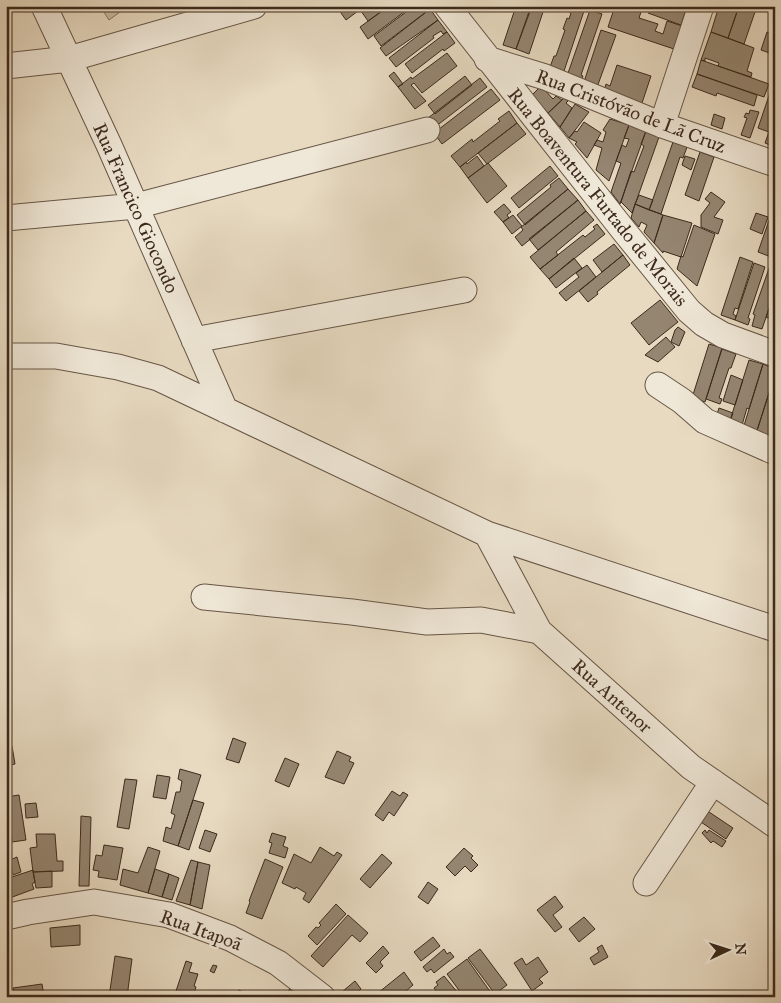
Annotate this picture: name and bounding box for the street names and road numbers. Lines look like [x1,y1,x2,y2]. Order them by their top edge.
street label: Rua Cristóvão de Lã Cruz [533,64,729,158]
street label: Rua Boaventura Furtado de Morais [503,83,693,311]
street label: Rua Francico Giocondo [88,119,184,297]
street label: Rua Antenor [567,654,658,739]
street label: Rua Itapoã [157,905,246,956]

